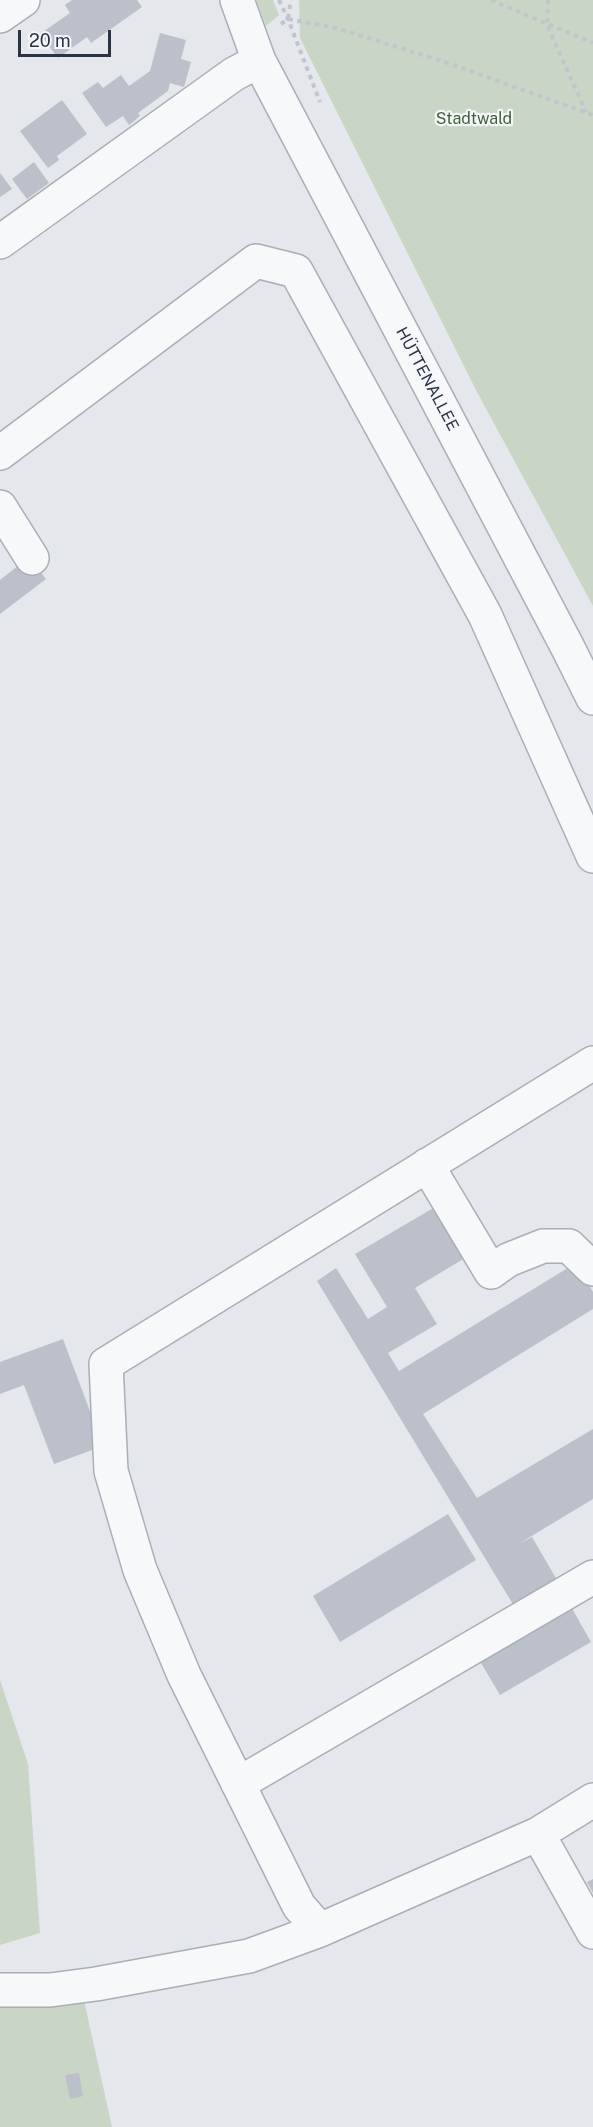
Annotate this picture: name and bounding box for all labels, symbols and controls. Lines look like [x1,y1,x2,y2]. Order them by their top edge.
scale bar [21,18,114,56]
text: 20 m [29,30,71,51]
park label: Stadtwald [436,109,512,129]
street label: HÜTTENALLEE [392,324,462,434]

